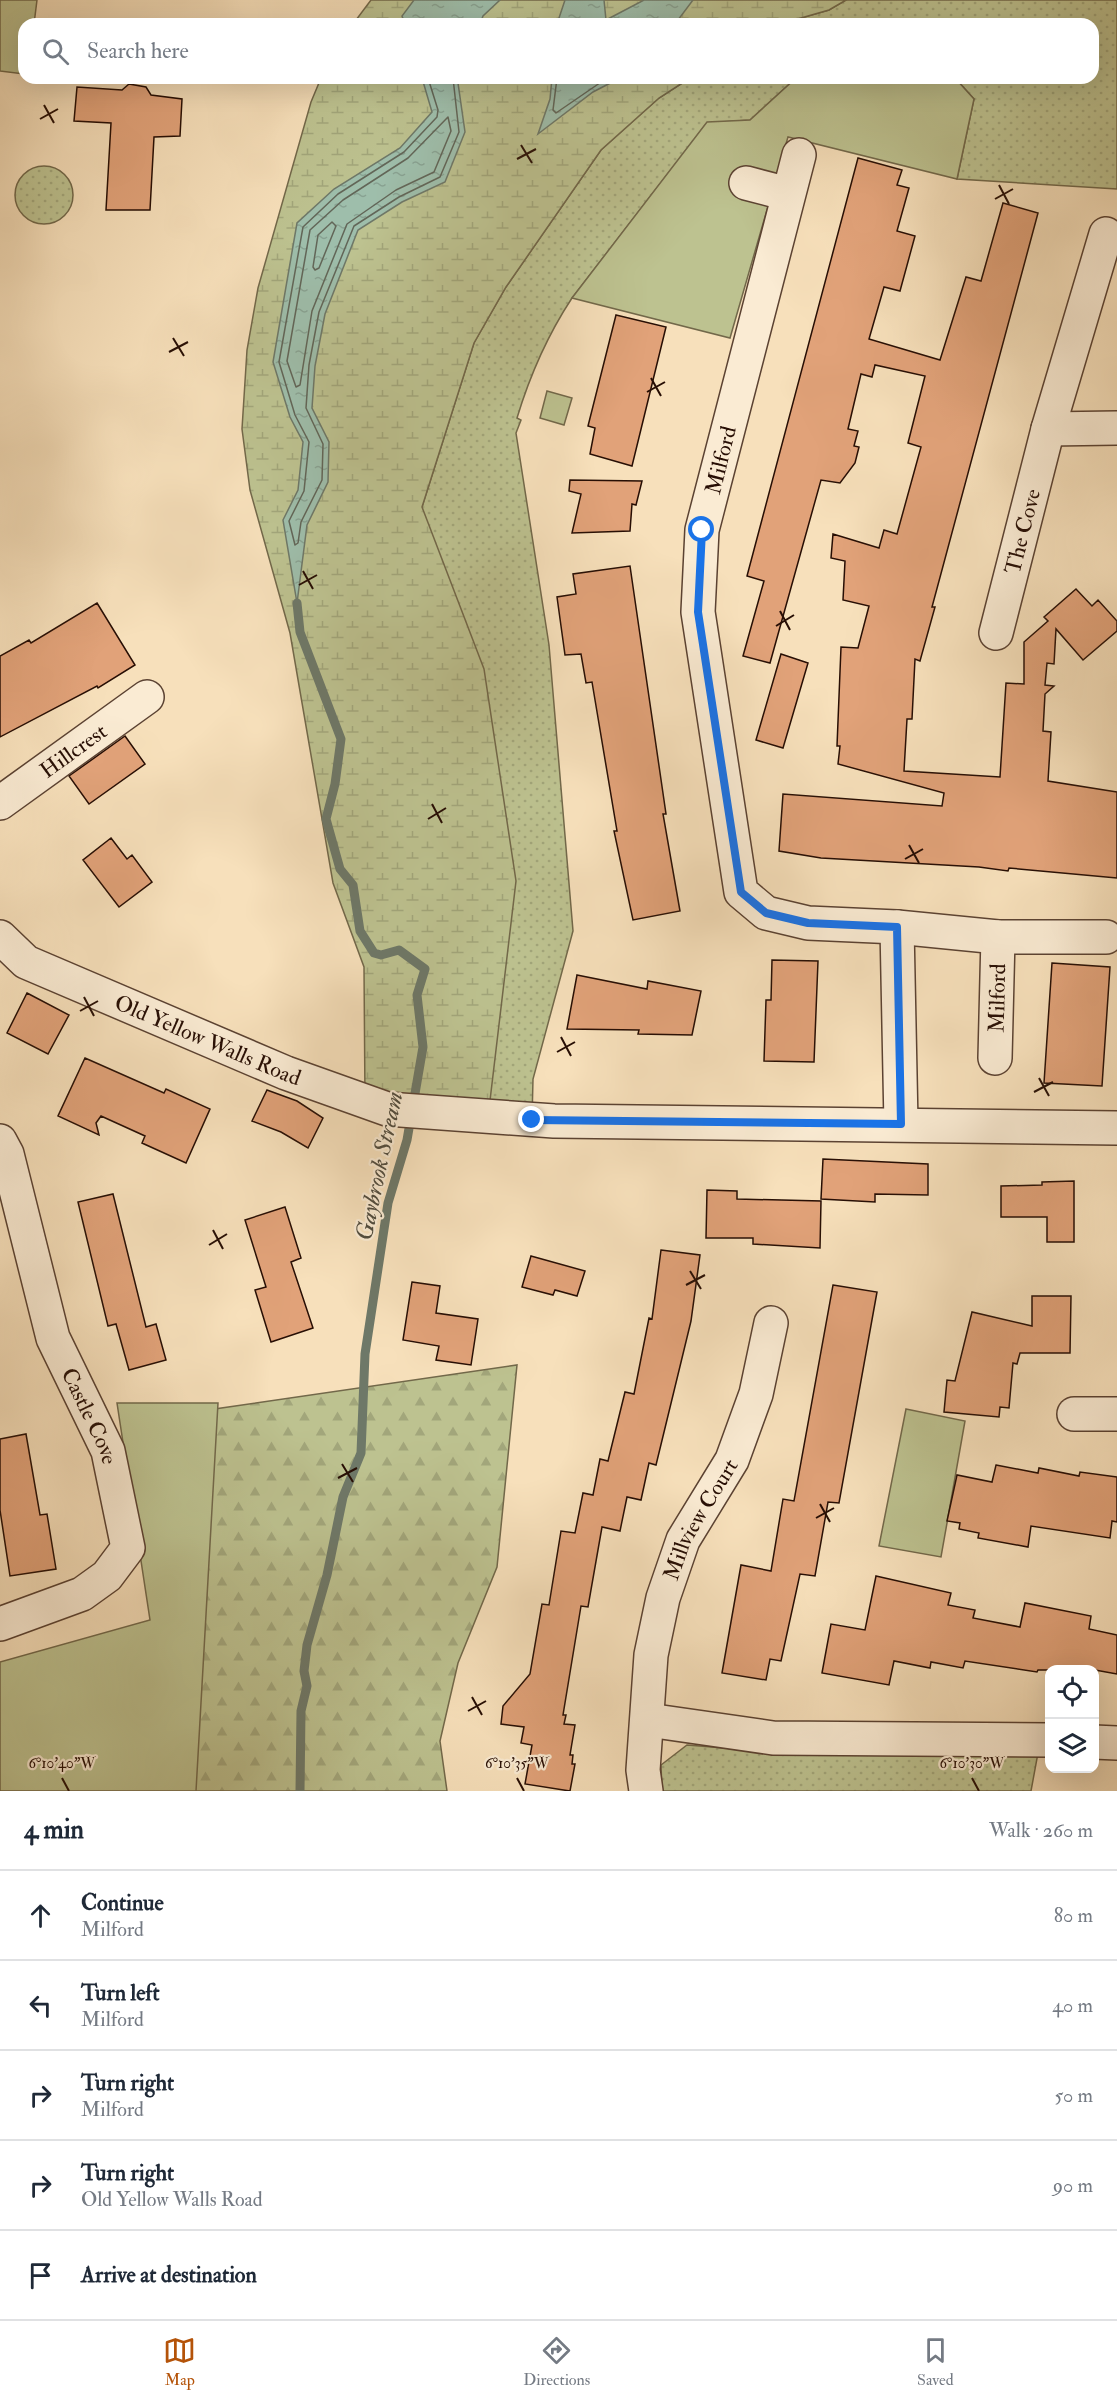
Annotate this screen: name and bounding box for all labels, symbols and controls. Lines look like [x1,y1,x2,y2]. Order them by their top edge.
search box [18,18,1099,84]
icon: search [39,35,72,68]
text: Search here [87,37,189,65]
street label: Milford [699,423,743,497]
street label: The Cove [999,486,1047,577]
route start [688,516,714,542]
street label: Hillcrest [35,718,113,785]
street label: Milford [983,963,1012,1033]
street label: Old Yellow Walls Road [110,989,305,1092]
water label: Gaybrook Stream [349,1089,410,1243]
route end [518,1106,544,1132]
street label: Castle Cove [55,1363,123,1467]
street label: Millview Court [657,1454,744,1584]
map controls [1045,1665,1099,1773]
button: locate [1045,1665,1099,1719]
button: layers [1045,1719,1099,1773]
text: 6°10'40"W [28,1754,96,1773]
text: 6°10'35"W [485,1754,550,1773]
text: 6°10'30"W [940,1754,1005,1773]
text: 4 min [24,1814,84,1846]
text: Walk · 260 m [989,1818,1093,1843]
text: Continue [81,1889,164,1917]
icon: ahead [24,1899,57,1932]
text: 80 m [1054,1903,1093,1928]
text: Milford [81,1917,144,1942]
text: Turn left [81,1979,160,2007]
icon: left [24,1989,57,2022]
text: 40 m [1052,1993,1093,2018]
text: Milford [81,2007,144,2032]
text: Turn right [81,2069,174,2097]
icon: right [24,2079,57,2112]
text: 50 m [1054,2083,1093,2108]
text: Milford [81,2097,144,2122]
text: Turn right [81,2159,174,2187]
icon: right [24,2169,57,2202]
text: 90 m [1053,2173,1093,2198]
text: Old Yellow Walls Road [81,2187,263,2212]
icon: arrive [24,2259,57,2292]
text: Arrive at destination [81,2261,257,2289]
tab: Map [163,2334,196,2390]
tab: Directions [523,2334,590,2390]
tab: Saved [917,2334,954,2390]

